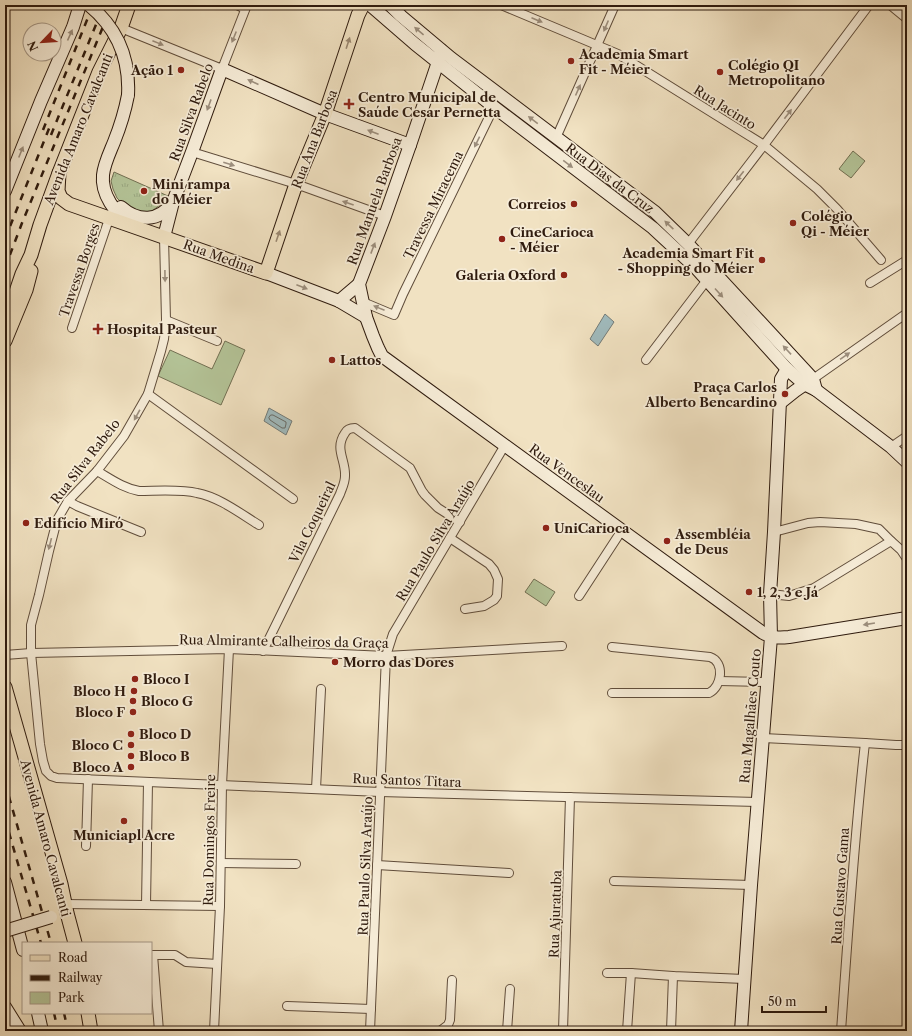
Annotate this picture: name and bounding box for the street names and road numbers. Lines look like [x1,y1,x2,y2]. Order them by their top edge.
street label: Avenida Amaro Cavalcanti [40,51,116,208]
street label: Rua Silva Rabelo [166,61,216,163]
street label: Rua Jacinto [691,82,759,132]
street label: Rua Ana Barbosa [288,87,340,191]
street label: Rua Manuela Barbosa [343,135,405,267]
street label: Rua Dias da Cruz [563,140,658,217]
street label: Travessa Miracema [400,148,466,262]
street label: Travessa Borges [55,221,103,319]
street label: Rua Medina [181,236,257,276]
street label: Rua Silva Rabelo [47,415,123,507]
street label: Rua Venceslau [526,440,608,506]
street label: Rua Paulo Silva Araújo [392,476,478,604]
street label: Vila Coqueiral [285,479,339,566]
street label: Rua Almirante Calheiros da Graça [179,631,389,651]
street label: Rua Magalhães Couto [736,648,764,784]
street label: Avenida Amaro Cavalcanti [17,757,75,918]
street label: Rua Santos Titara [352,770,462,790]
street label: Rua Domingos Freire [200,774,218,906]
street label: Rua Paulo Silva Araújo [355,796,375,936]
street label: Rua Gustavo Gama [828,827,852,945]
street label: Rua Ajuratuba [545,870,565,958]

